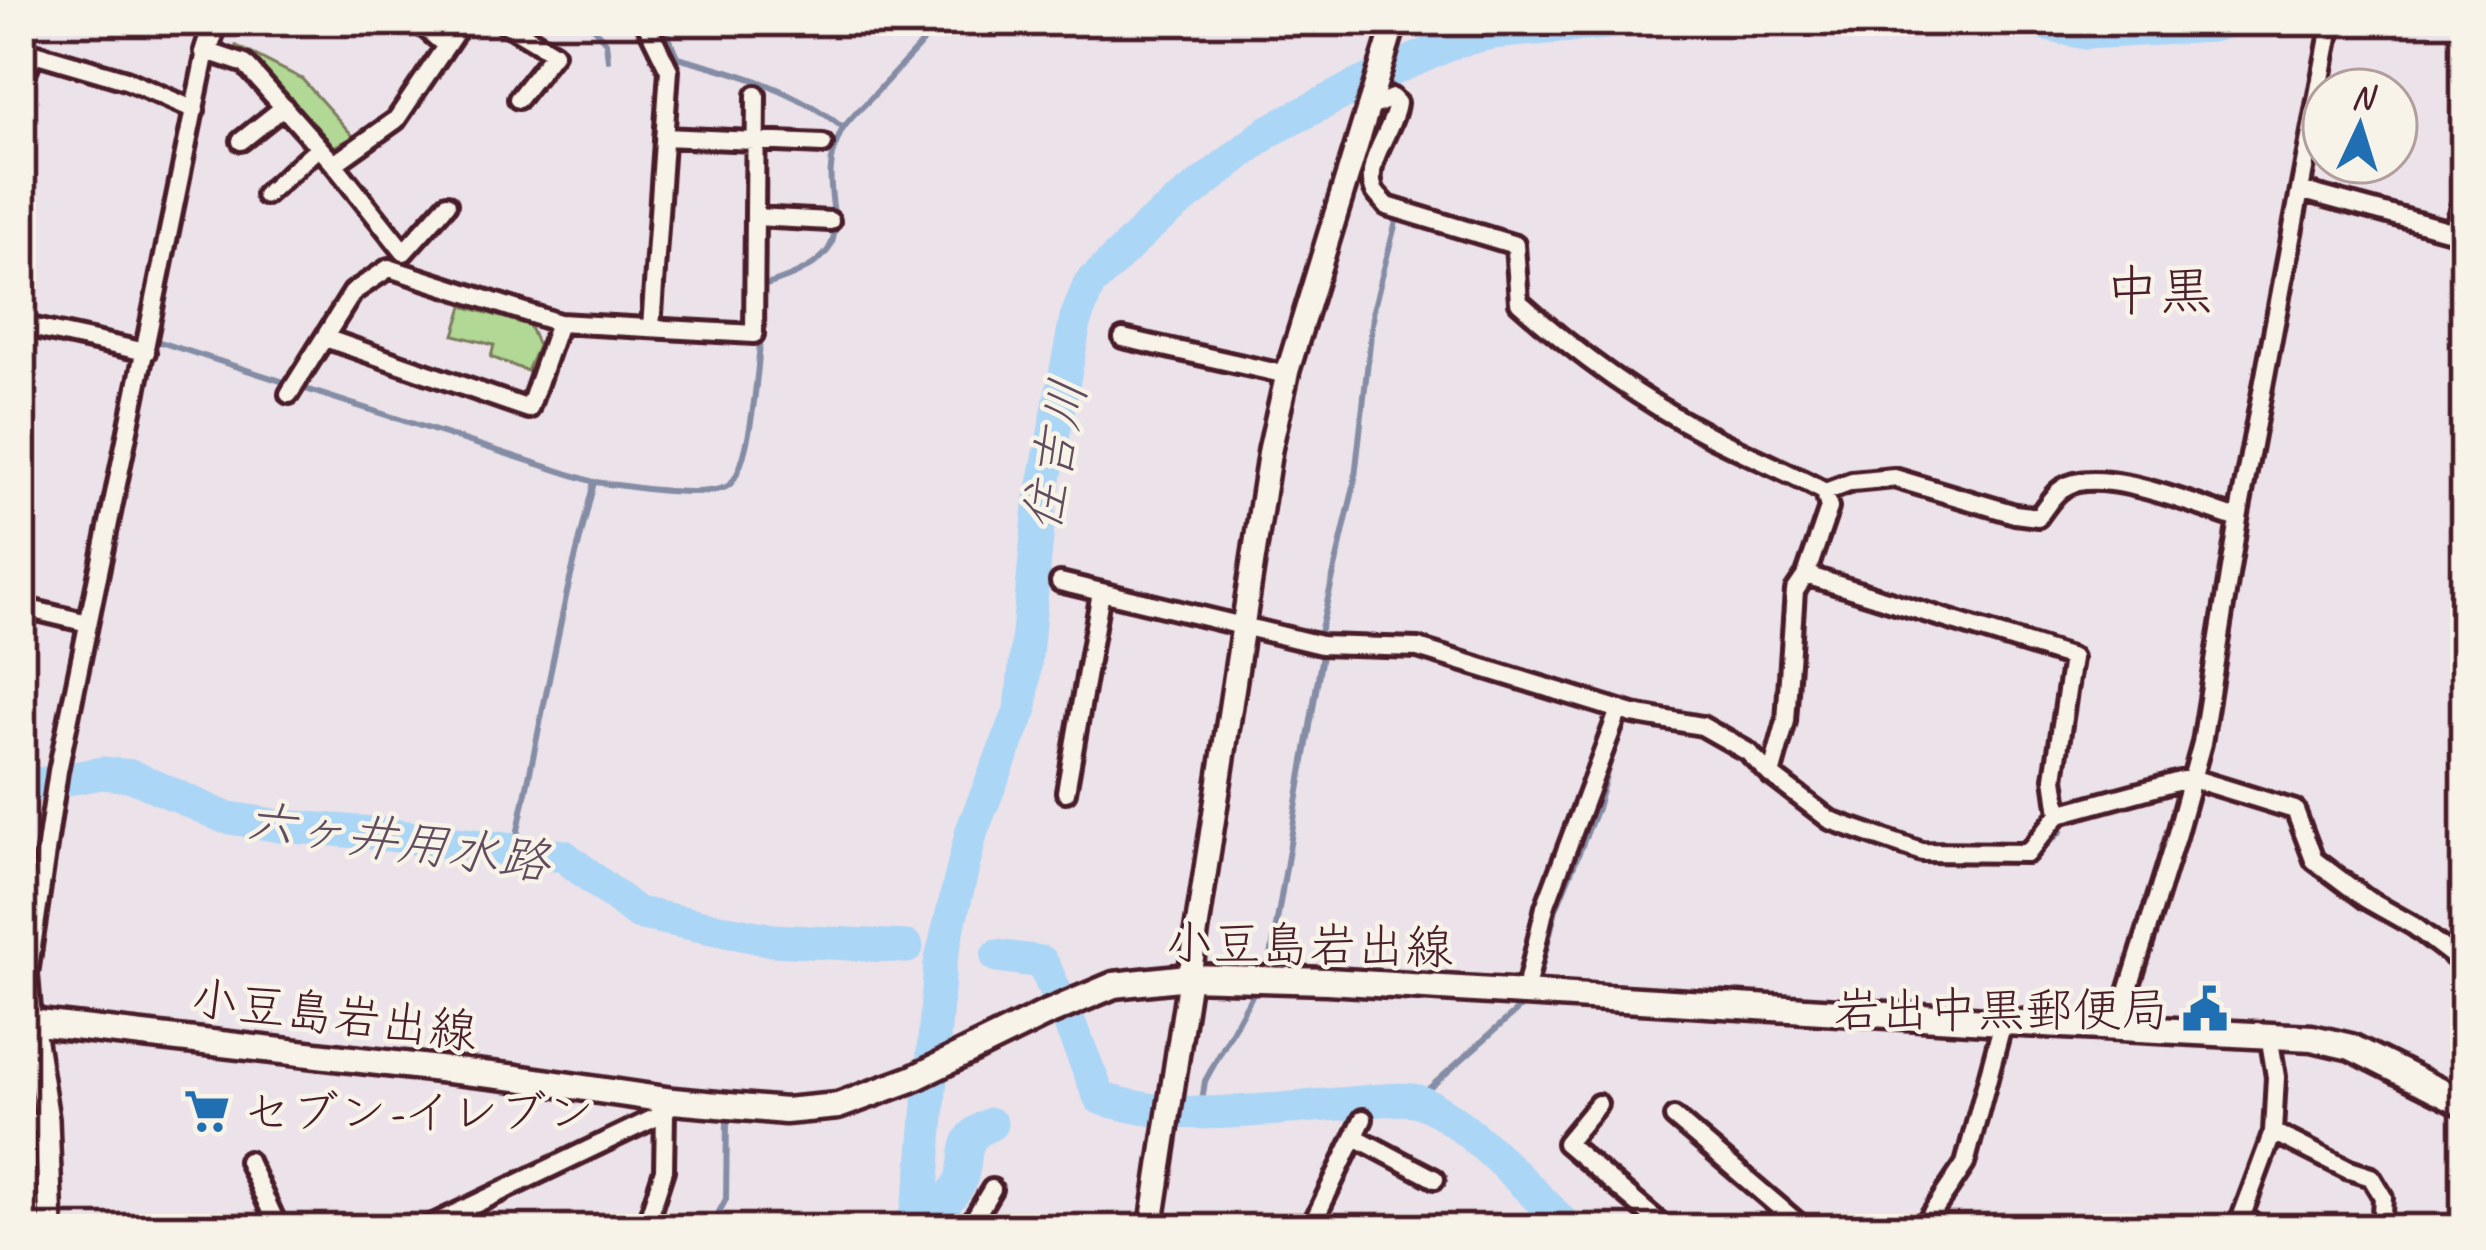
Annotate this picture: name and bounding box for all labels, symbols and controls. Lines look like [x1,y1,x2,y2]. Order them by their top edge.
north arrow [2300,66,2420,186]
text: N [2350,75,2379,119]
district label: 中黒 [2105,257,2213,325]
water label: 住吉川 [1009,374,1101,536]
water label: 六ヶ井用水路 [242,788,557,894]
street label: 小豆島岩出線 [1164,912,1453,978]
street label: 小豆島岩出線 [187,968,480,1062]
place label: 岩出中黒郵便局 [1833,980,2169,1040]
public building icon: 岩出中黒郵便局 [2180,984,2230,1034]
place label: セブン-イレブン [243,1082,595,1142]
supermarket icon: セブン-イレブン [182,1086,232,1136]

